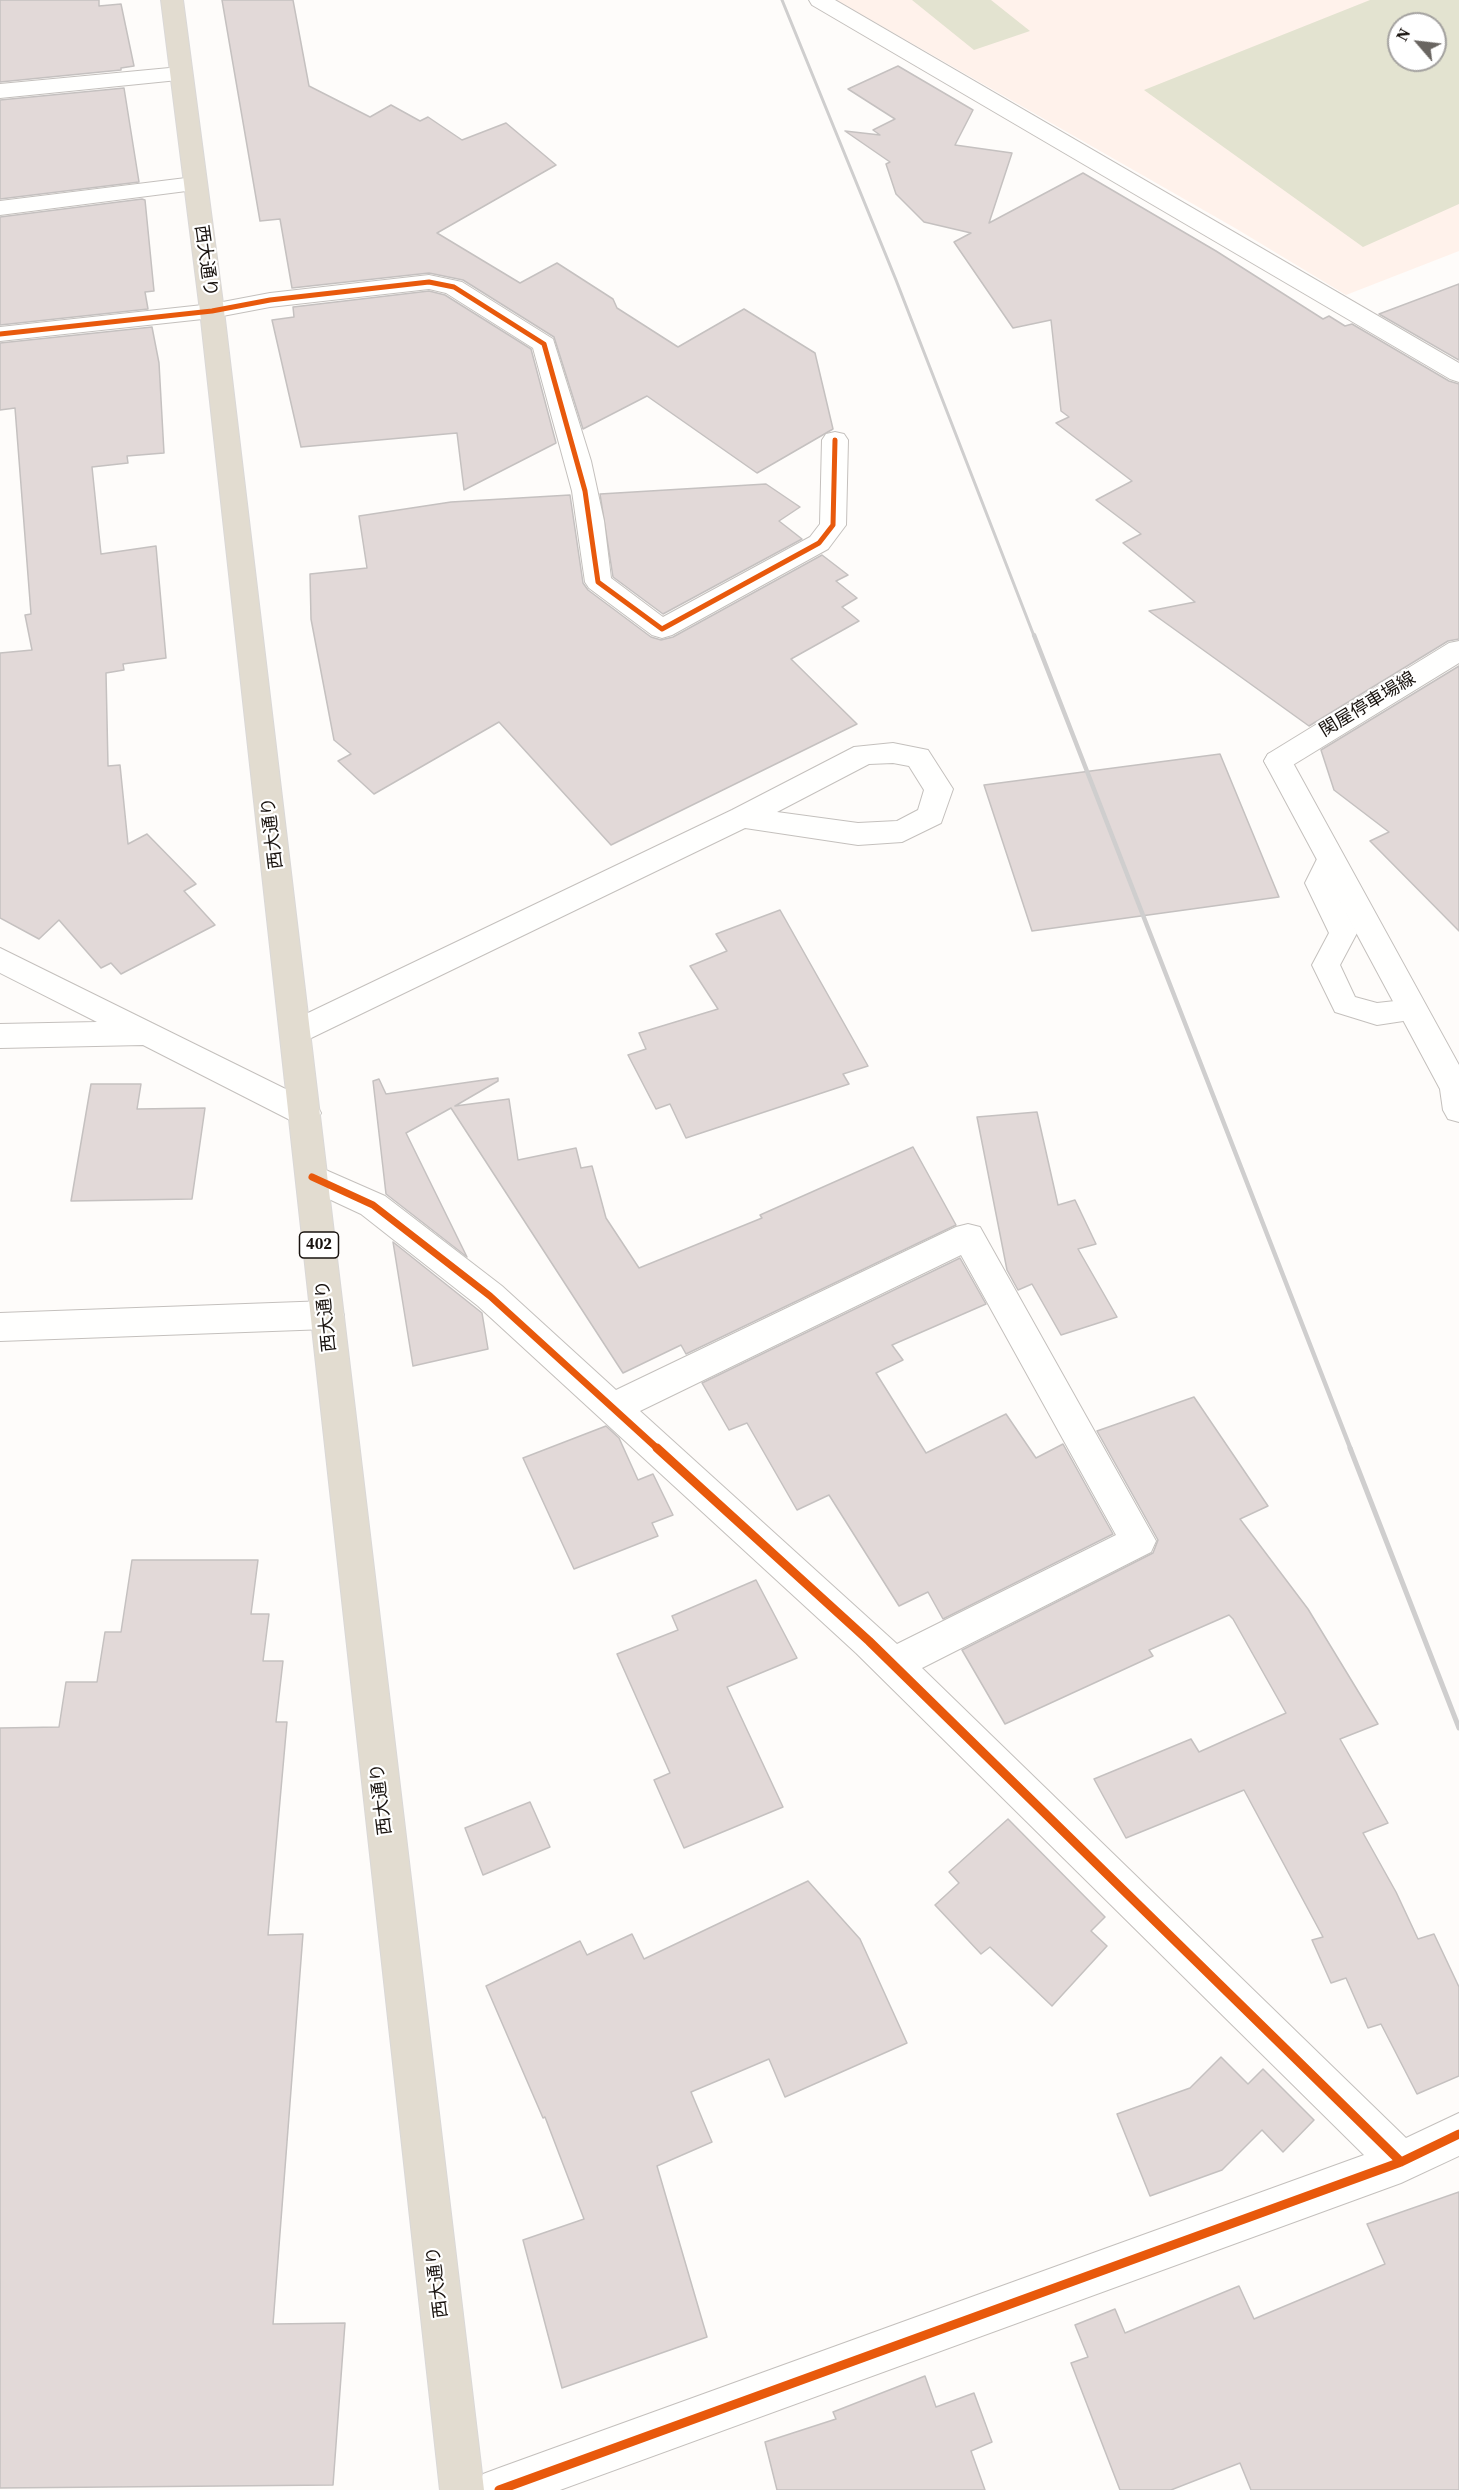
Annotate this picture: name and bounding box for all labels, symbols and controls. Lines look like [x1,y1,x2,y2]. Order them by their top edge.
north arrow [1387,12,1447,72]
text: N [1390,24,1415,45]
street label: 西大通り [189,224,221,298]
street label: 関屋停車場線 [1316,668,1420,742]
street label: 西大通り [258,796,288,870]
road number: 402 [300,1232,338,1258]
street label: 西大通り [312,1279,342,1353]
street label: 西大通り [367,1762,397,1836]
street label: 西大通り [423,2245,453,2319]

